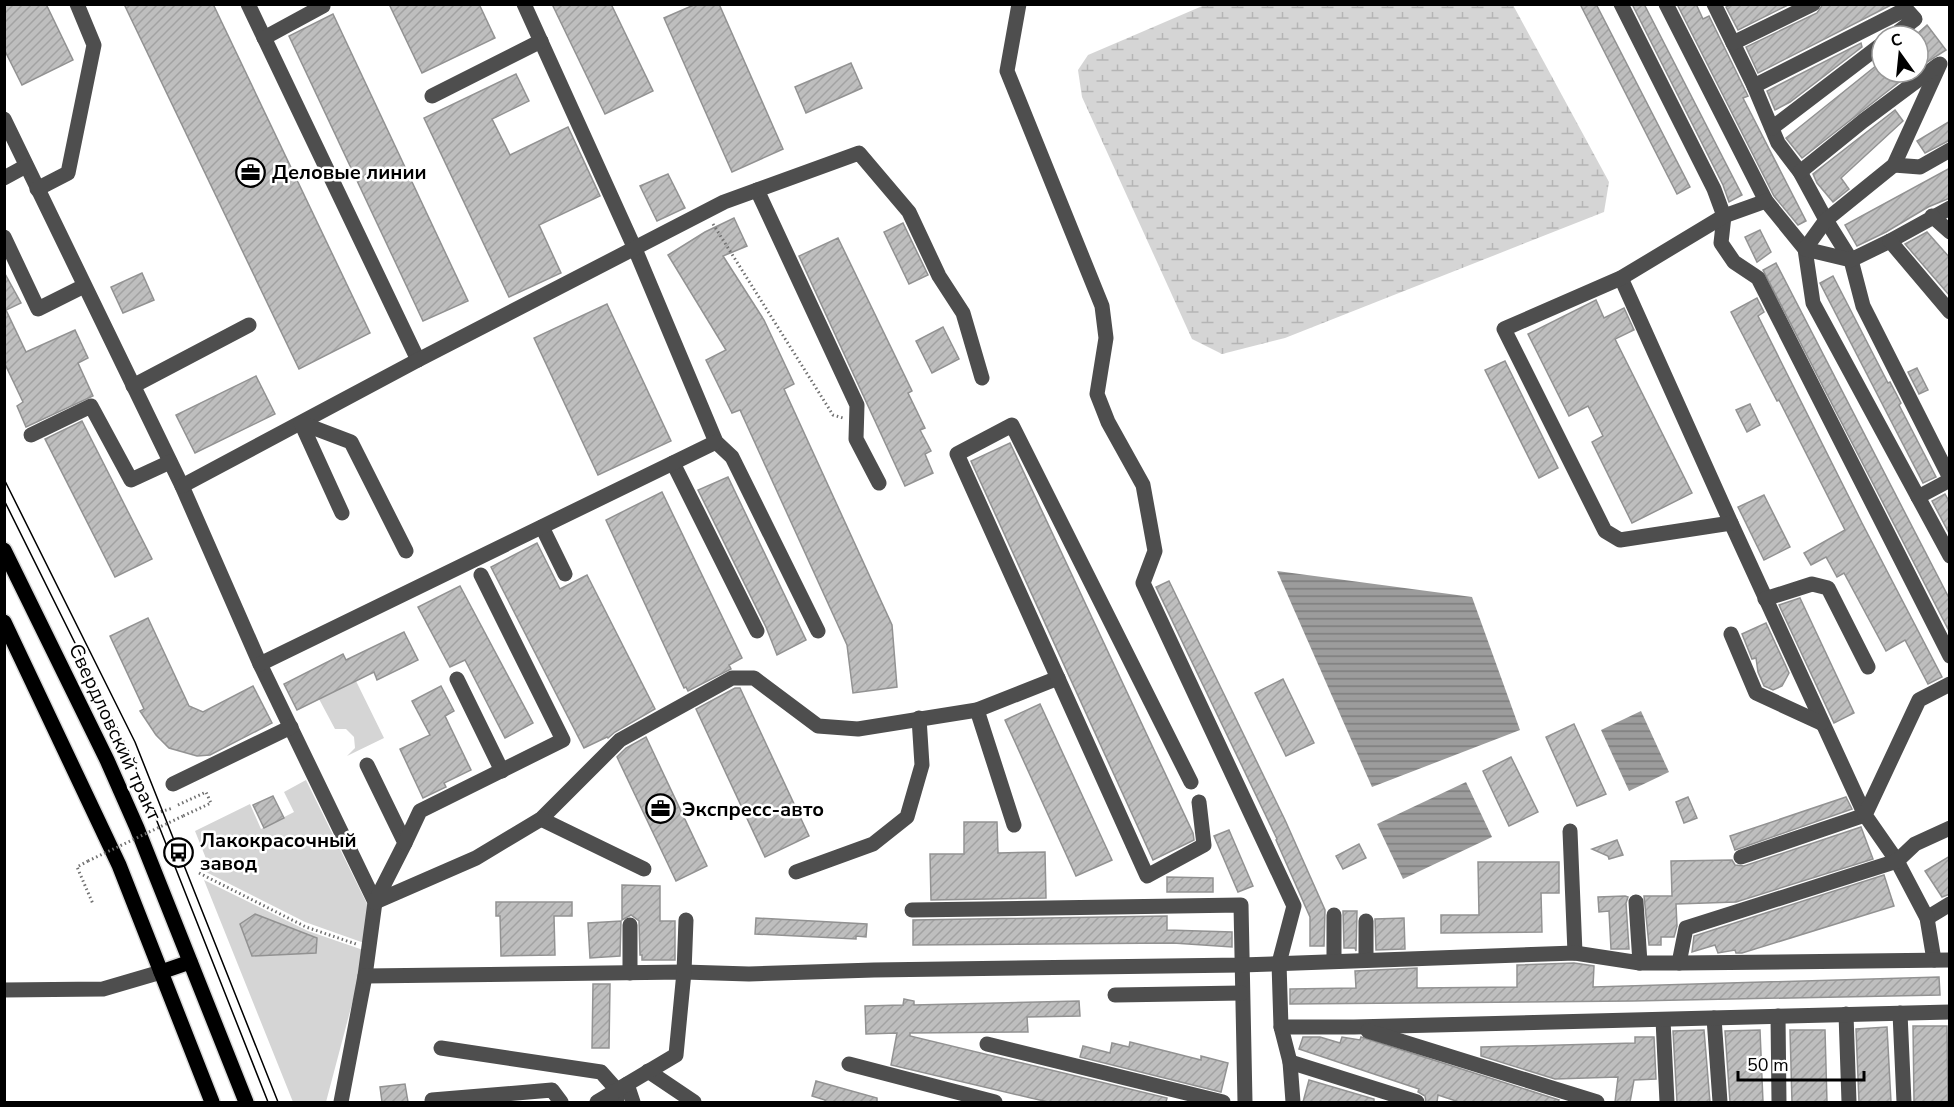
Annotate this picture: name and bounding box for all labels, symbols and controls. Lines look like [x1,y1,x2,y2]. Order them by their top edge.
north arrow [1870,24,1930,84]
text: С [1888,28,1905,53]
office icon: Деловые линии [235,156,267,188]
place label: Деловые линии [272,159,427,186]
street label: Свердловский тракт [62,639,168,825]
office icon: Экспресс-авто [645,793,677,825]
place label: Экспресс-авто [682,796,824,823]
place label: Лакокрасочный завод [200,827,357,877]
bus stop icon: Лакокрасочный завод [163,836,195,868]
scale bar [1738,1044,1864,1082]
text: 50 m [1747,1053,1789,1077]

